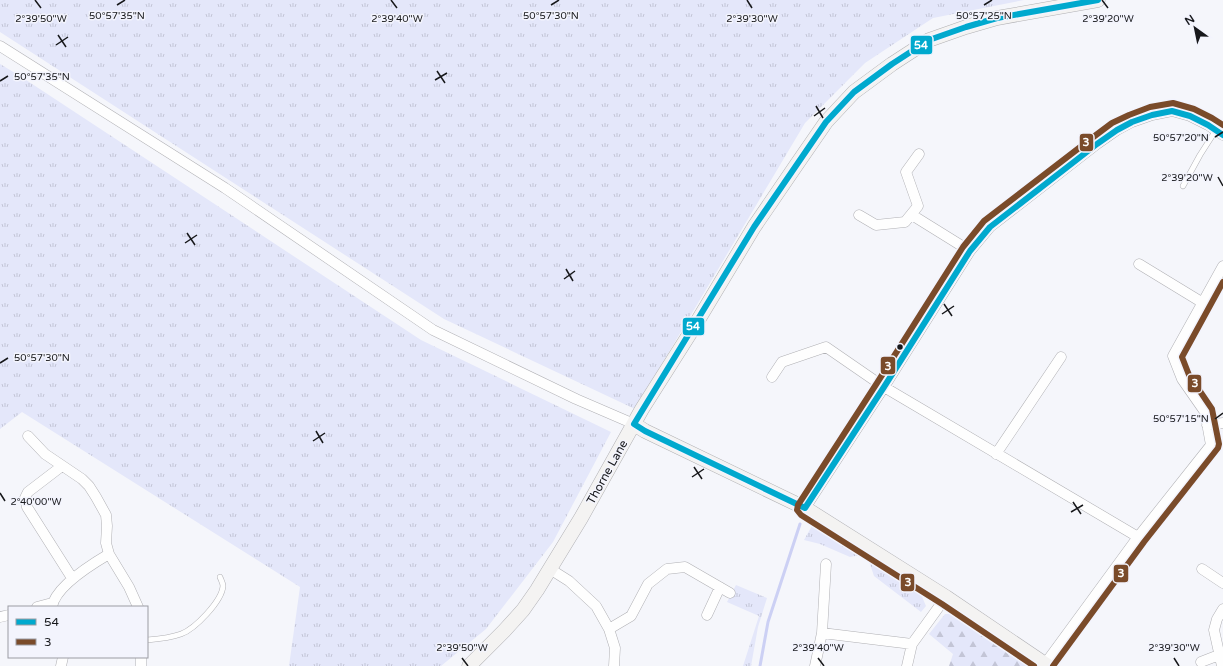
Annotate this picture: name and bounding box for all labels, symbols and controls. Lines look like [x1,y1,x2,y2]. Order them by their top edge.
north arrow [1175,8,1215,48]
text: 50°57'35"N [89,10,145,22]
text: 50°57'30"N [523,10,579,22]
text: 50°57'25"N [956,10,1012,22]
text: N [1183,12,1197,28]
text: 2°39'50"W [15,13,67,25]
text: 2°39'40"W [371,13,423,25]
text: 2°39'30"W [726,13,778,25]
text: 2°39'20"W [1082,13,1134,25]
line badge: 54 [910,35,933,55]
text: 54 [914,39,928,52]
text: 50°57'35"N [14,71,70,83]
text: 50°57'20"N [1153,132,1209,144]
line badge: 3 [1079,133,1094,152]
text: 3 [1083,136,1090,149]
text: 2°39'20"W [1161,172,1213,184]
line badge: 54 [682,317,705,336]
text: 54 [686,320,700,333]
unlabelled marker [895,342,905,352]
text: 50°57'30"N [14,352,70,364]
line badge: 3 [880,356,896,375]
text: 3 [885,360,892,373]
line badge: 3 [1187,374,1202,393]
text: 3 [1192,377,1199,390]
text: 50°57'15"N [1153,413,1209,425]
street label: Thorne Lane [584,437,631,507]
text: 2°40'00"W [10,496,62,508]
line badge: 3 [1113,564,1129,583]
text: 3 [1118,567,1125,580]
line badge: 3 [900,573,915,592]
text: 3 [905,576,912,589]
legend [8,606,148,658]
text: 54 [44,615,60,629]
text: 3 [44,635,52,649]
text: 2°39'50"W [436,642,488,654]
text: 2°39'40"W [792,642,844,654]
text: 2°39'30"W [1148,642,1200,654]

